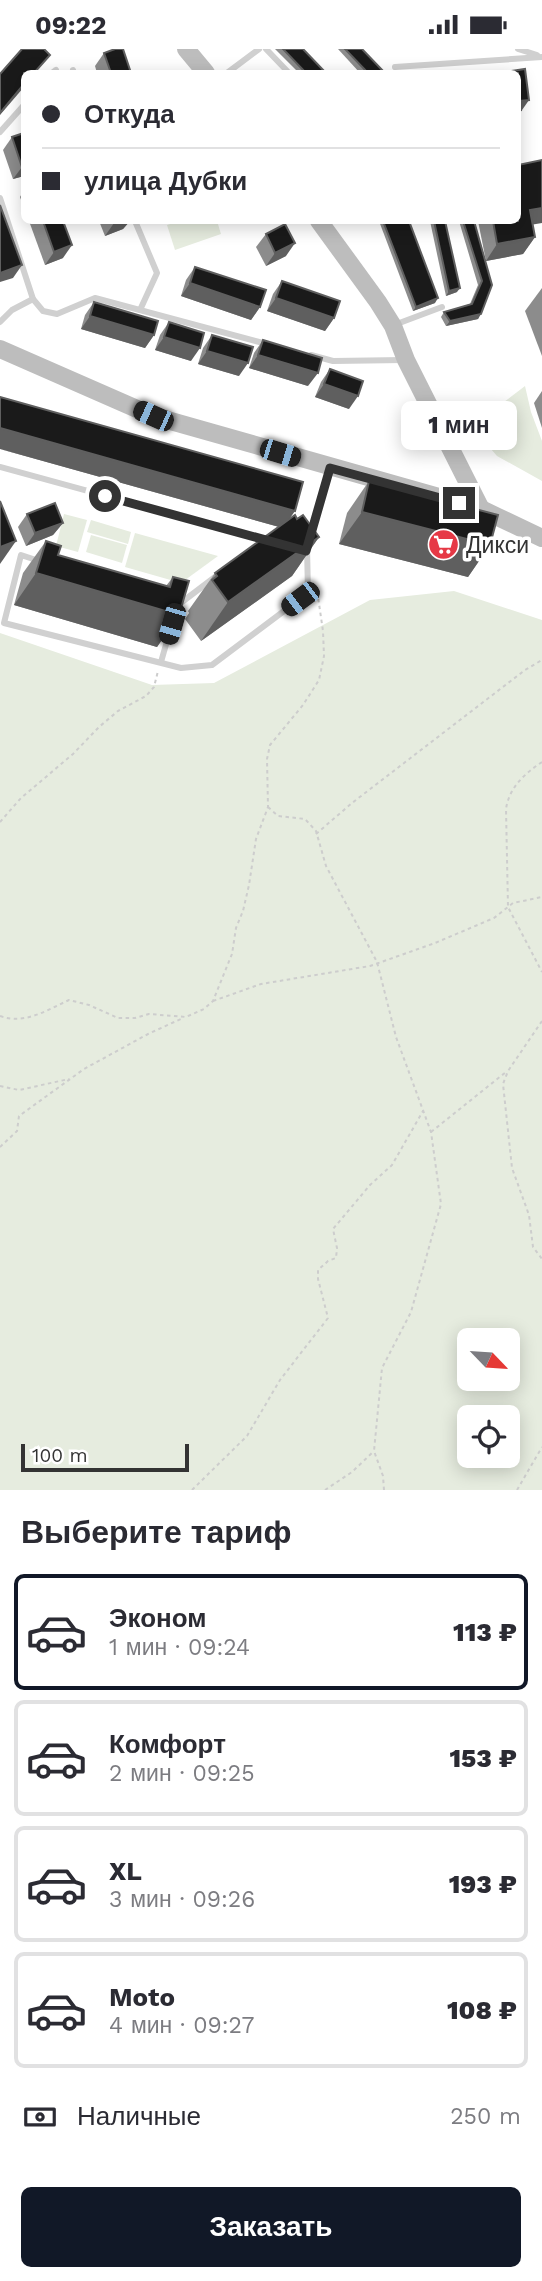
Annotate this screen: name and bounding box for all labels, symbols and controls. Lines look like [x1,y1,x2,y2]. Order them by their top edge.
text: 09:22 [35,10,107,40]
text: Откуда [84,99,175,129]
text: улица Дубки [84,166,247,196]
car [130,398,177,434]
callout: 1 мин [401,401,517,451]
text: 1 мин [428,412,490,439]
car [257,437,304,469]
route start [89,480,121,512]
route end [443,487,475,519]
supermarket icon: Дикси [426,528,460,562]
place label: Дикси [466,532,529,559]
car [277,578,324,620]
car [157,601,188,647]
north arrow [457,1328,520,1391]
map controls [457,1328,520,1468]
button: locate [457,1405,520,1468]
scale bar [21,1441,189,1473]
text: 100 m [32,1444,88,1467]
text: Выберите тариф [21,1513,292,1551]
icon: car [25,1601,88,1664]
text: Эконом [109,1603,207,1633]
text: 113 ₽ [453,1617,517,1647]
text: 1 мин · 09:24 [109,1634,250,1661]
icon: car [25,1727,88,1790]
text: Комфорт [109,1729,226,1759]
text: 153 ₽ [450,1743,517,1773]
text: 2 мин · 09:25 [109,1760,255,1787]
icon: car [25,1853,88,1916]
text: XL [109,1856,142,1886]
text: 193 ₽ [449,1869,517,1899]
text: 3 мин · 09:26 [109,1886,255,1913]
icon: car [25,1979,88,2042]
text: Moto [109,1982,175,2012]
text: 108 ₽ [447,1995,517,2025]
text: 4 мин · 09:27 [109,2012,254,2039]
icon: cash [21,2098,59,2136]
text: Наличные [77,2101,201,2131]
text: 250 m [450,2103,521,2130]
button: Заказать [21,2187,521,2267]

